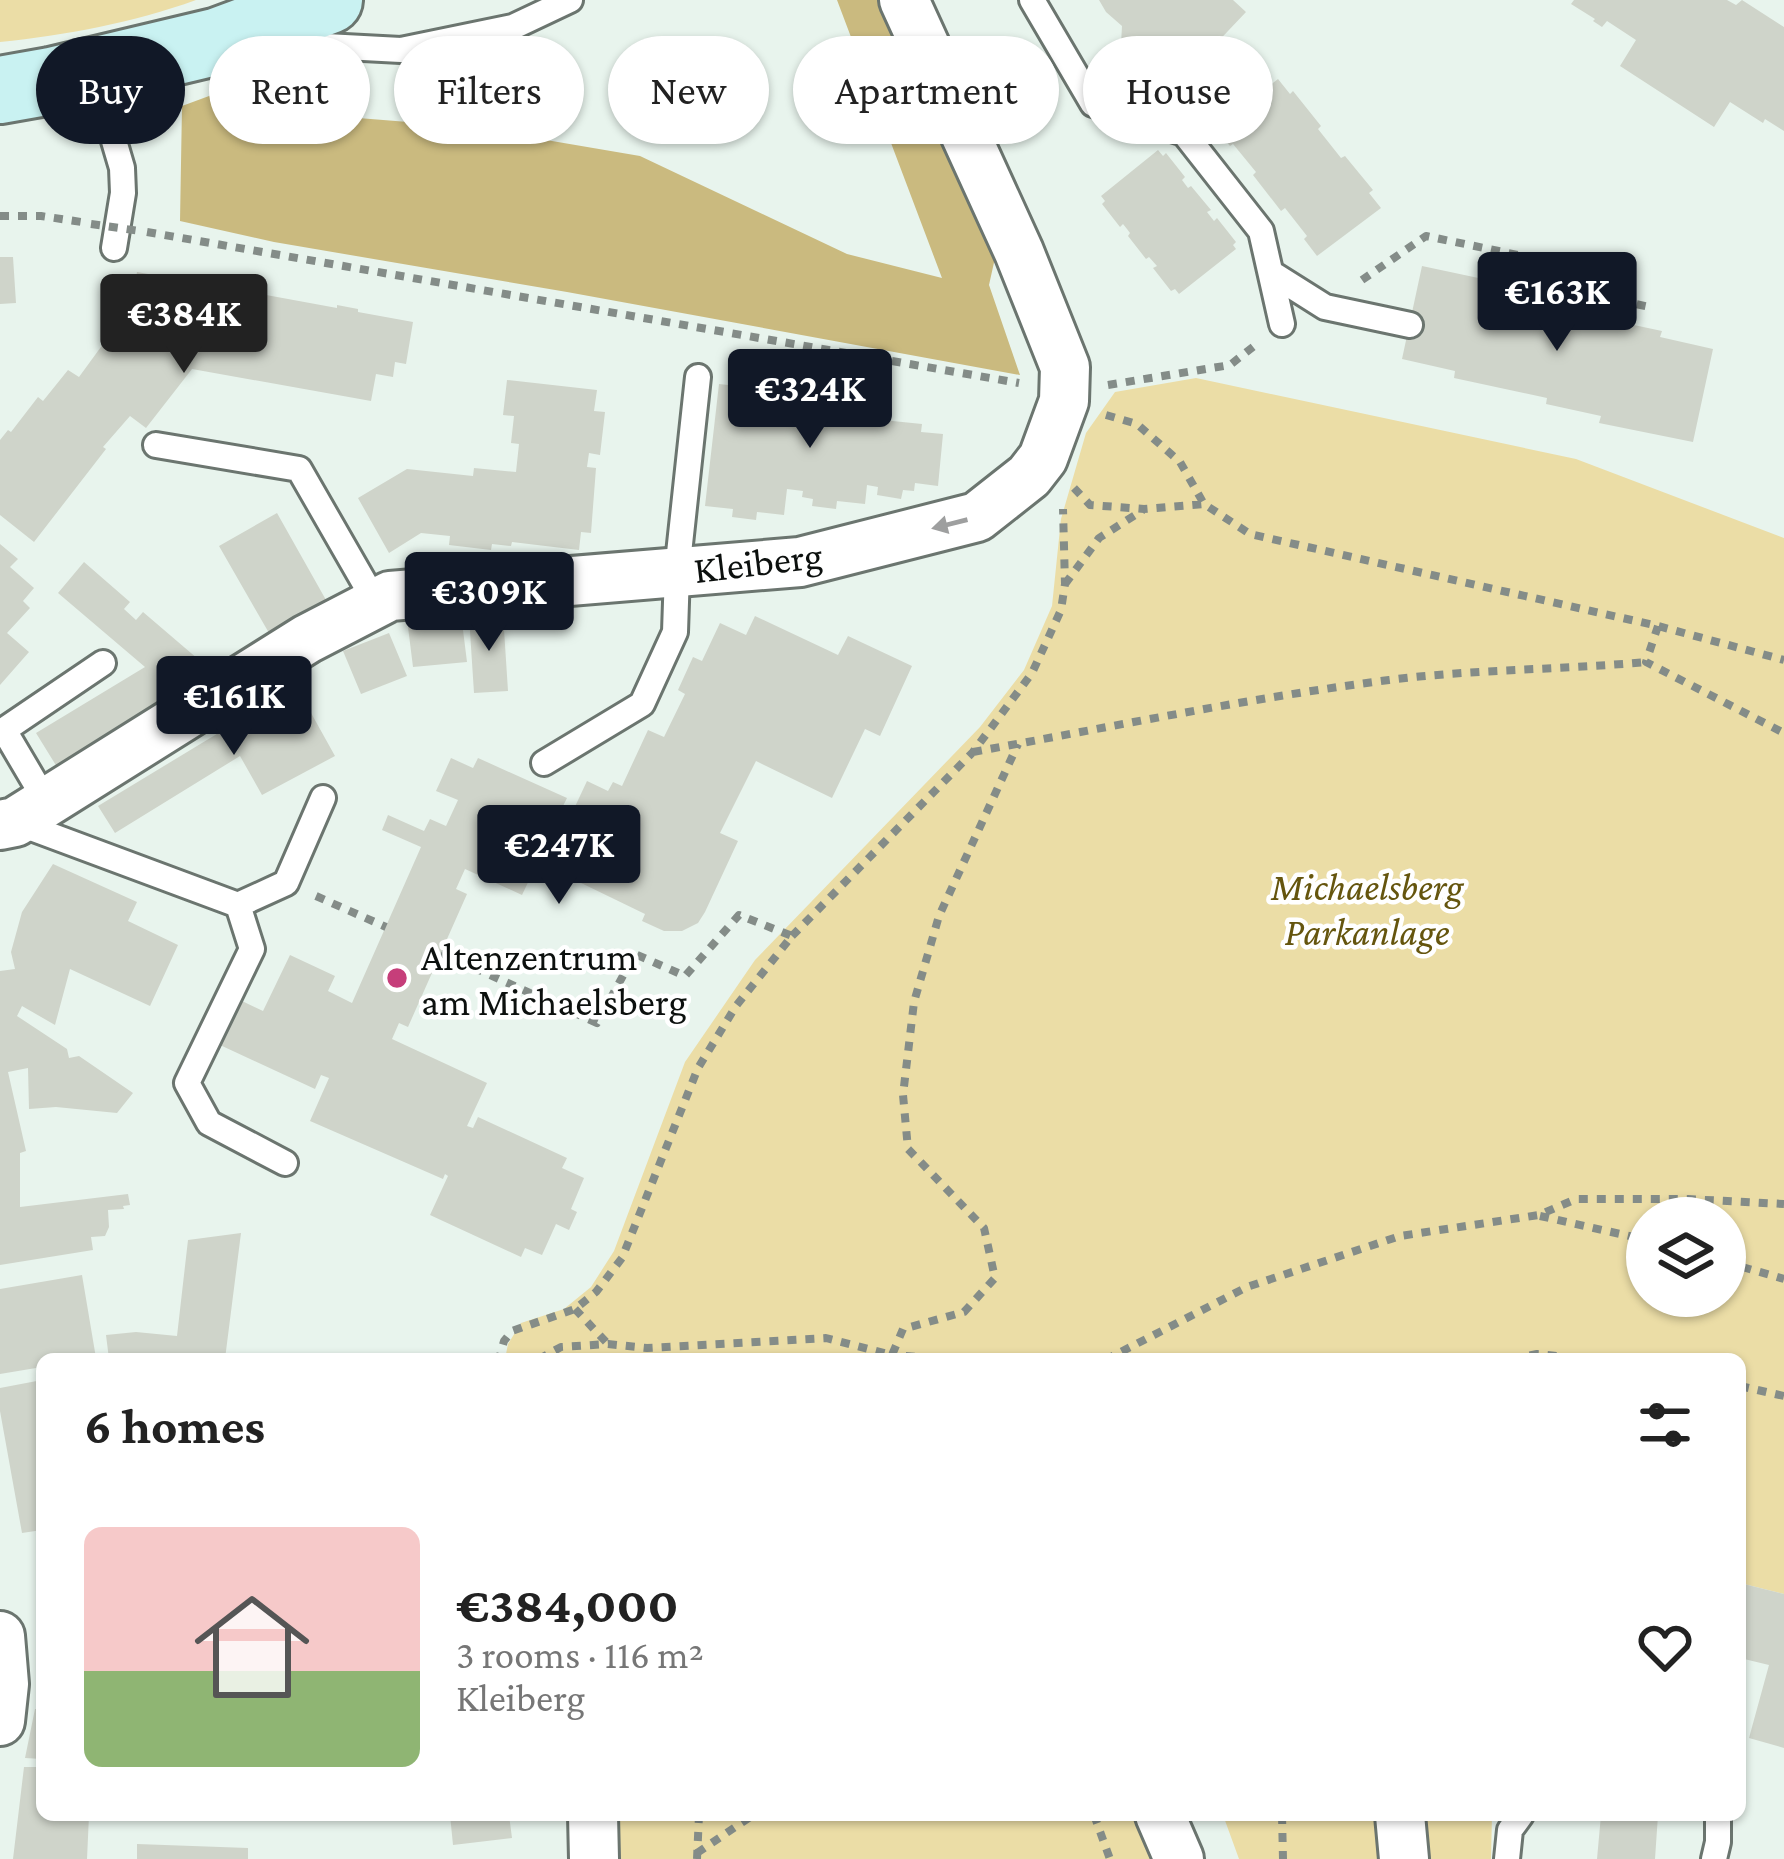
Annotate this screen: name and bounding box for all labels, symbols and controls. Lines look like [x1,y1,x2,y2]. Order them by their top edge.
chip: Buy [36,36,185,144]
chip: Rent [209,36,370,144]
chip: Filters [394,36,584,144]
chip: New [608,36,769,144]
chip: Apartment [793,36,1059,144]
chip: House [1083,36,1273,144]
pin: €163K [1473,252,1641,354]
text: €163K [1505,269,1609,312]
pin: €384K [100,274,268,376]
text: €384K [127,291,241,334]
pin: €324K [726,349,894,451]
text: €324K [755,366,865,409]
one-way arrow [931,515,968,534]
street label: Kleiberg [691,533,825,592]
pin: €309K [405,552,573,654]
text: €309K [432,569,546,612]
pin: €161K [150,656,318,758]
text: €161K [184,673,284,716]
pin: €247K [475,805,643,907]
text: €247K [504,822,614,865]
park label: Michaelsberg Parkanlage [1270,865,1465,954]
place label: Altenzentrum am Michaelsberg [421,935,687,1024]
marker: Altenzentrum am Michaelsberg [384,965,410,991]
map controls [1626,1197,1746,1317]
button: layers [1626,1197,1746,1317]
icon: filters [1632,1392,1698,1458]
text: 6 homes [84,1397,265,1454]
icon: home [180,1575,324,1719]
text: €384,000 [456,1576,678,1633]
icon: heart [1632,1614,1698,1680]
text: 3 rooms · 116 m² [456,1633,704,1676]
text: Kleiberg [456,1676,585,1719]

